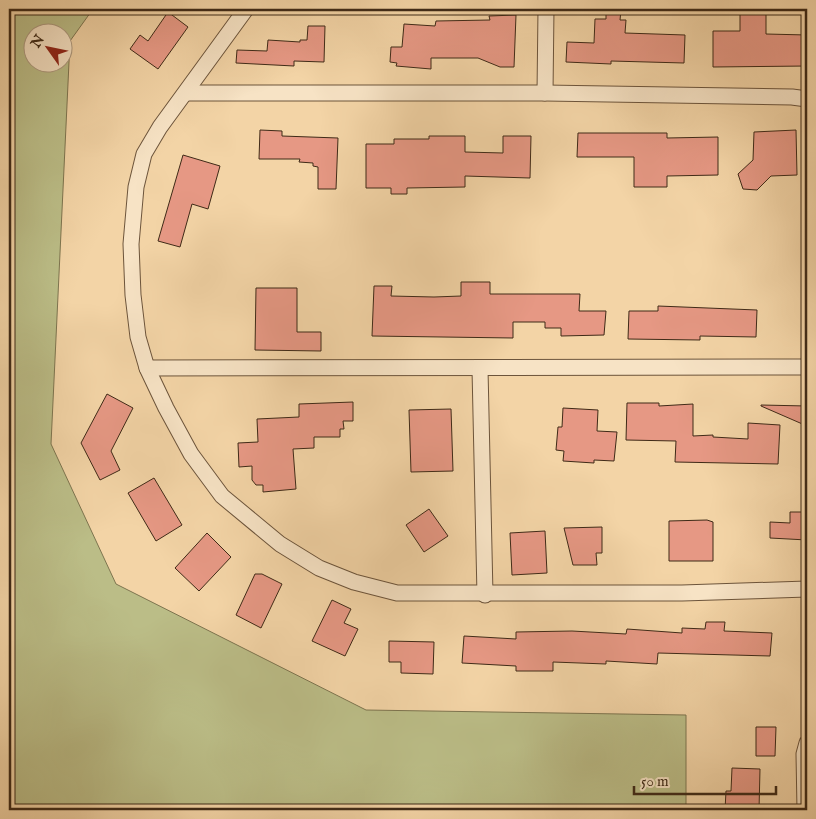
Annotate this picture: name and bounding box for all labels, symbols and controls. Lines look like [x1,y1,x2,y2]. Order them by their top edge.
north arrow [22,22,72,72]
text: N [27,31,49,52]
scale bar [634,764,776,796]
text: 50 m [641,772,669,791]

